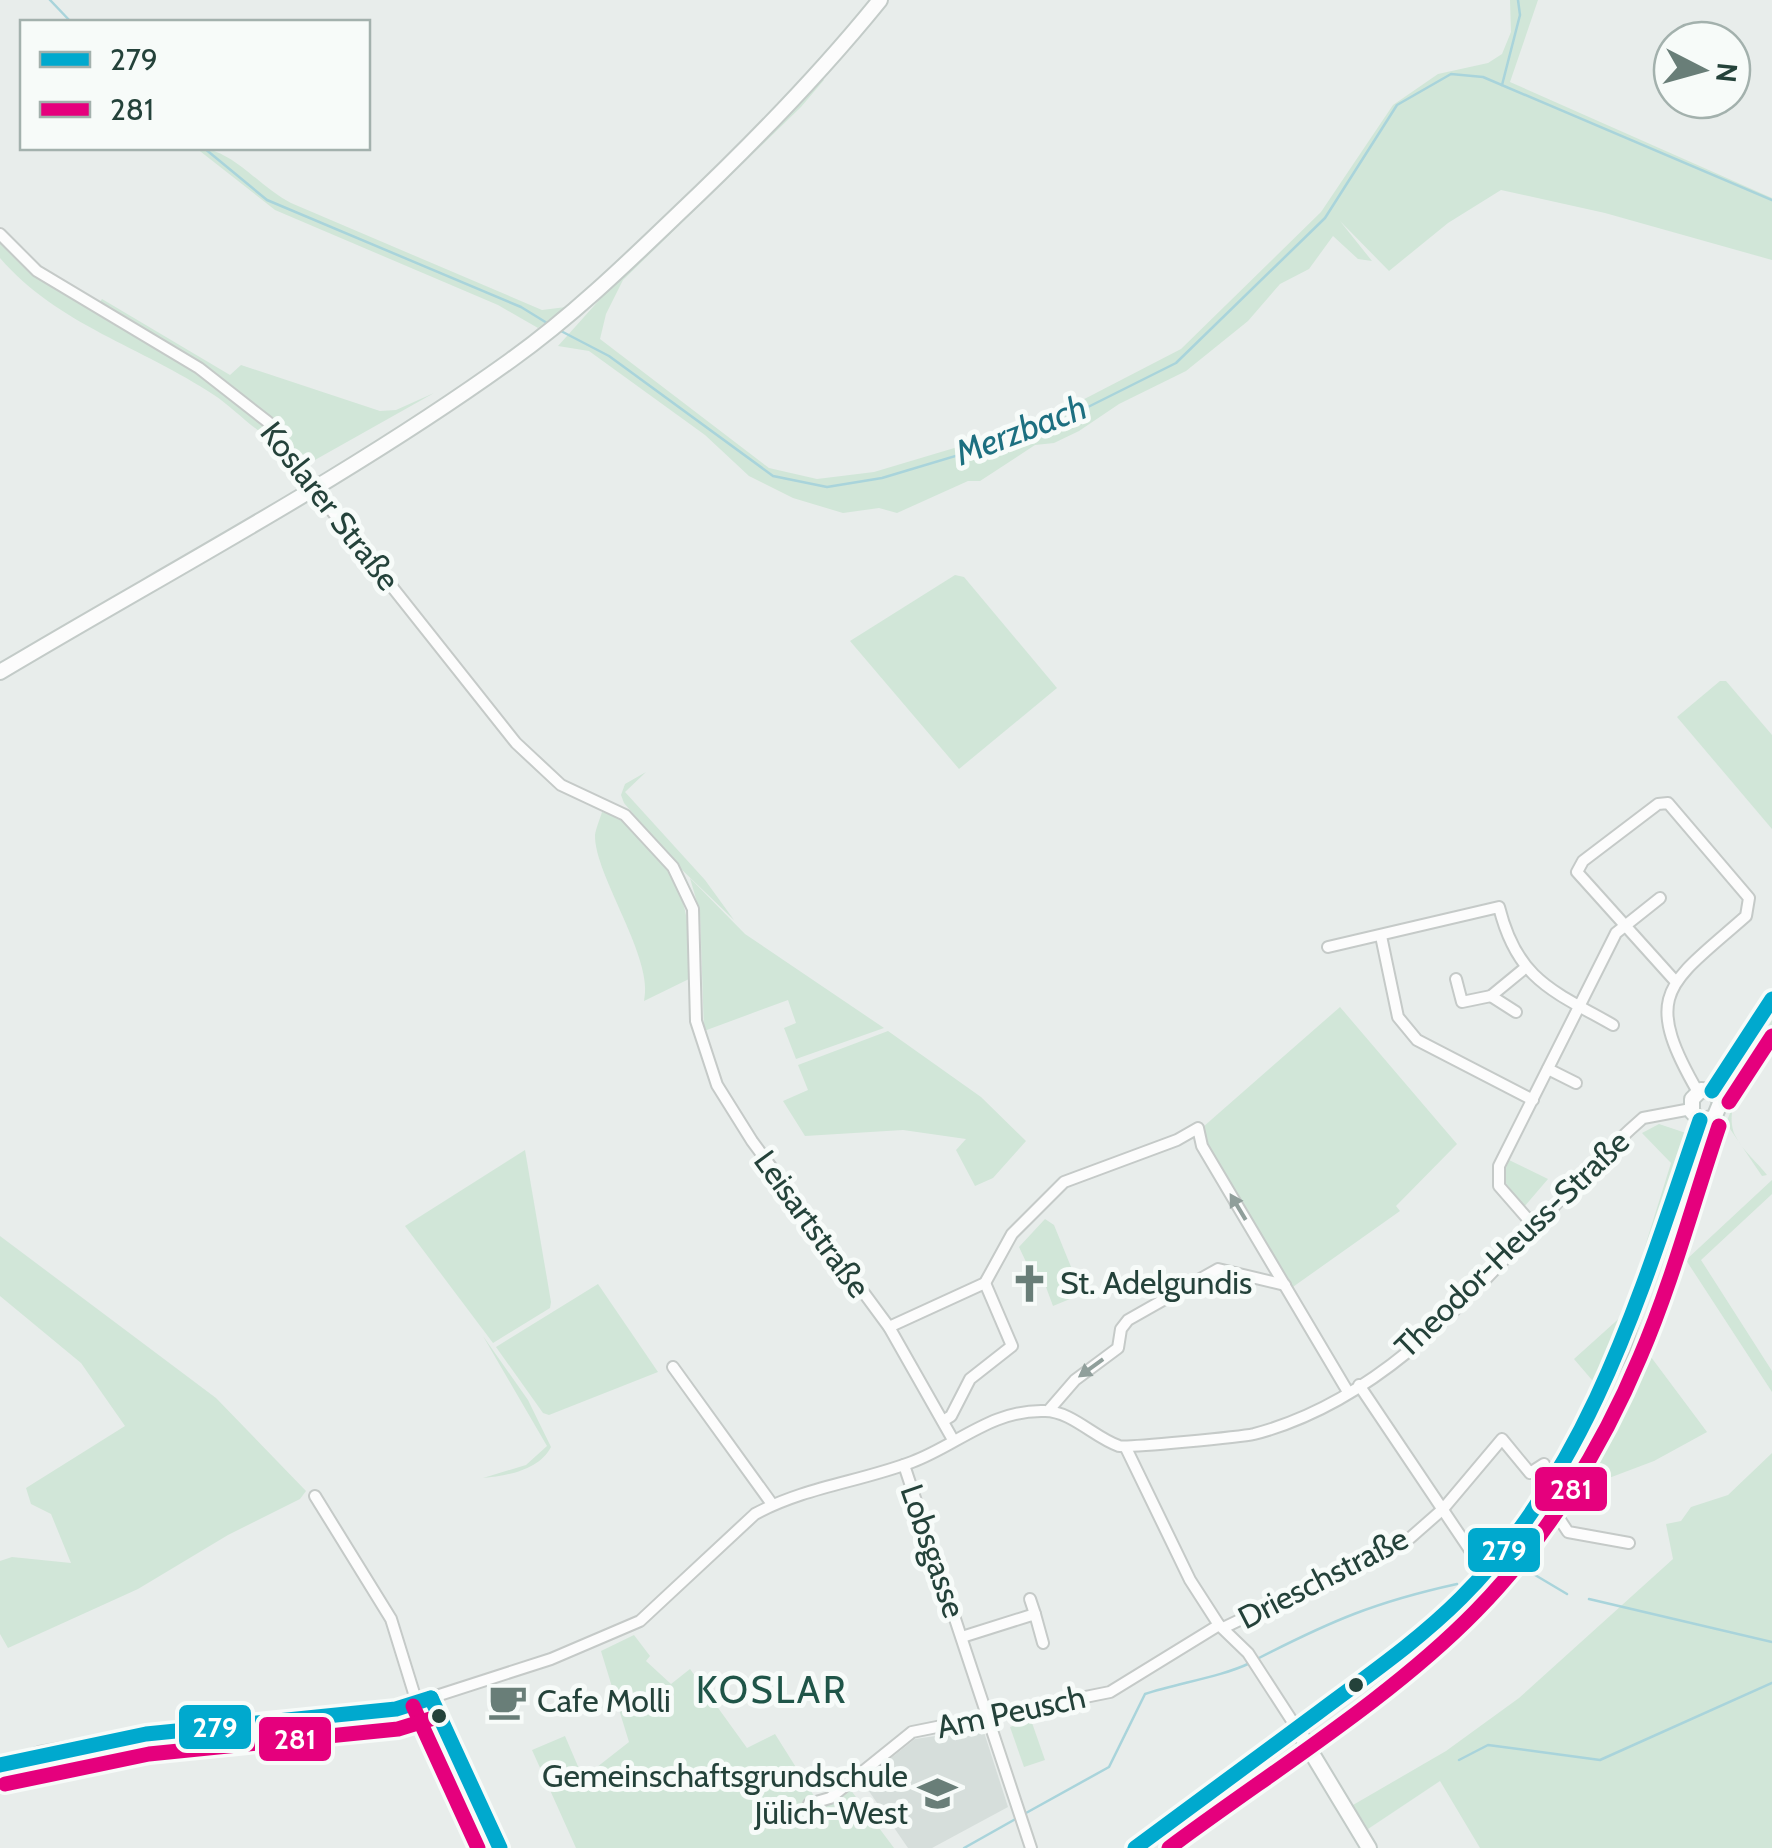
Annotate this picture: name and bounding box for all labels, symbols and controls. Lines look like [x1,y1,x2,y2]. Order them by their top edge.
legend [20,20,370,150]
north arrow [1652,20,1752,120]
text: 279 [110,41,158,78]
text: N [1709,61,1745,84]
text: 281 [110,91,154,128]
water label: Merzbach [948,385,1092,475]
street label: Koslarer Straße [253,414,408,598]
street label: Theodor-Heuss-Straße [1386,1122,1637,1365]
street label: Leisartstraße [746,1143,879,1305]
one-way arrow [1230,1193,1247,1221]
church icon: St. Adelgundis [1009,1262,1051,1304]
place label: St. Adelgundis [1060,1263,1252,1302]
one-way arrow [1078,1357,1104,1377]
line badge: 281 [1533,1465,1609,1513]
text: 281 [1550,1472,1592,1506]
street label: Lobsgasse [892,1479,974,1623]
street label: Drieschstraße [1231,1518,1414,1637]
line badge: 279 [1466,1526,1542,1574]
text: 279 [1482,1533,1526,1567]
district label: KOSLAR [696,1666,848,1713]
unlabelled marker [1346,1675,1366,1695]
street label: Am Peusch [933,1677,1089,1746]
cafe icon: Cafe Molli [486,1680,528,1722]
place label: Cafe Molli [537,1681,671,1720]
line badge: 279 [177,1703,253,1751]
unlabelled marker [429,1706,449,1726]
text: 279 [193,1710,237,1744]
line badge: 281 [257,1715,333,1763]
text: 281 [274,1722,316,1756]
place label: Gemeinschaftsgrundschule Jülich-West [542,1756,908,1832]
school or university icon: Gemeinschaftsgrundschule Jülich-West [917,1773,959,1815]

